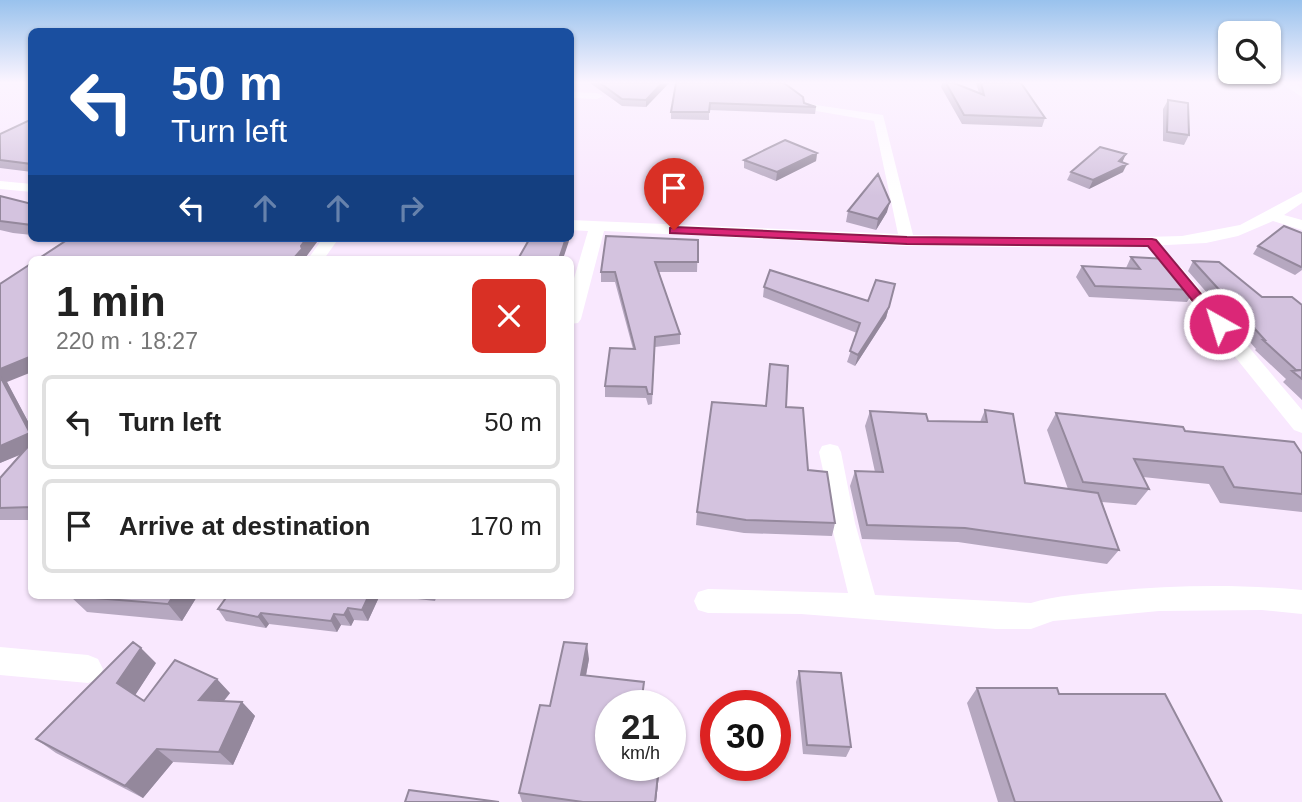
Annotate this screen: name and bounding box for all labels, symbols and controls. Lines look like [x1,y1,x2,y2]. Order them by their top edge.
map controls [1218,21,1281,84]
button: search [1218,21,1281,84]
icon: left [56,56,147,147]
text: 50 m [171,56,283,110]
text: Turn left [171,113,287,149]
pin [644,158,704,230]
icon: arrive [655,169,693,207]
icon: left [173,189,211,227]
icon: ahead [246,189,284,227]
icon: ahead [319,189,357,227]
icon: right [392,189,430,227]
text: 1 min [56,278,166,325]
button: close [472,279,546,353]
position arrow [1182,287,1256,361]
text: 220 m · 18:27 [56,328,198,354]
icon: left [60,403,98,441]
text: Turn left [119,407,221,437]
text: 50 m [484,407,542,437]
icon: arrive [60,507,98,545]
text: Arrive at destination [119,511,370,541]
text: 170 m [470,511,542,541]
speed limit sign: 30 [700,690,791,781]
text: 21 [621,707,660,746]
text: km/h [621,743,660,763]

